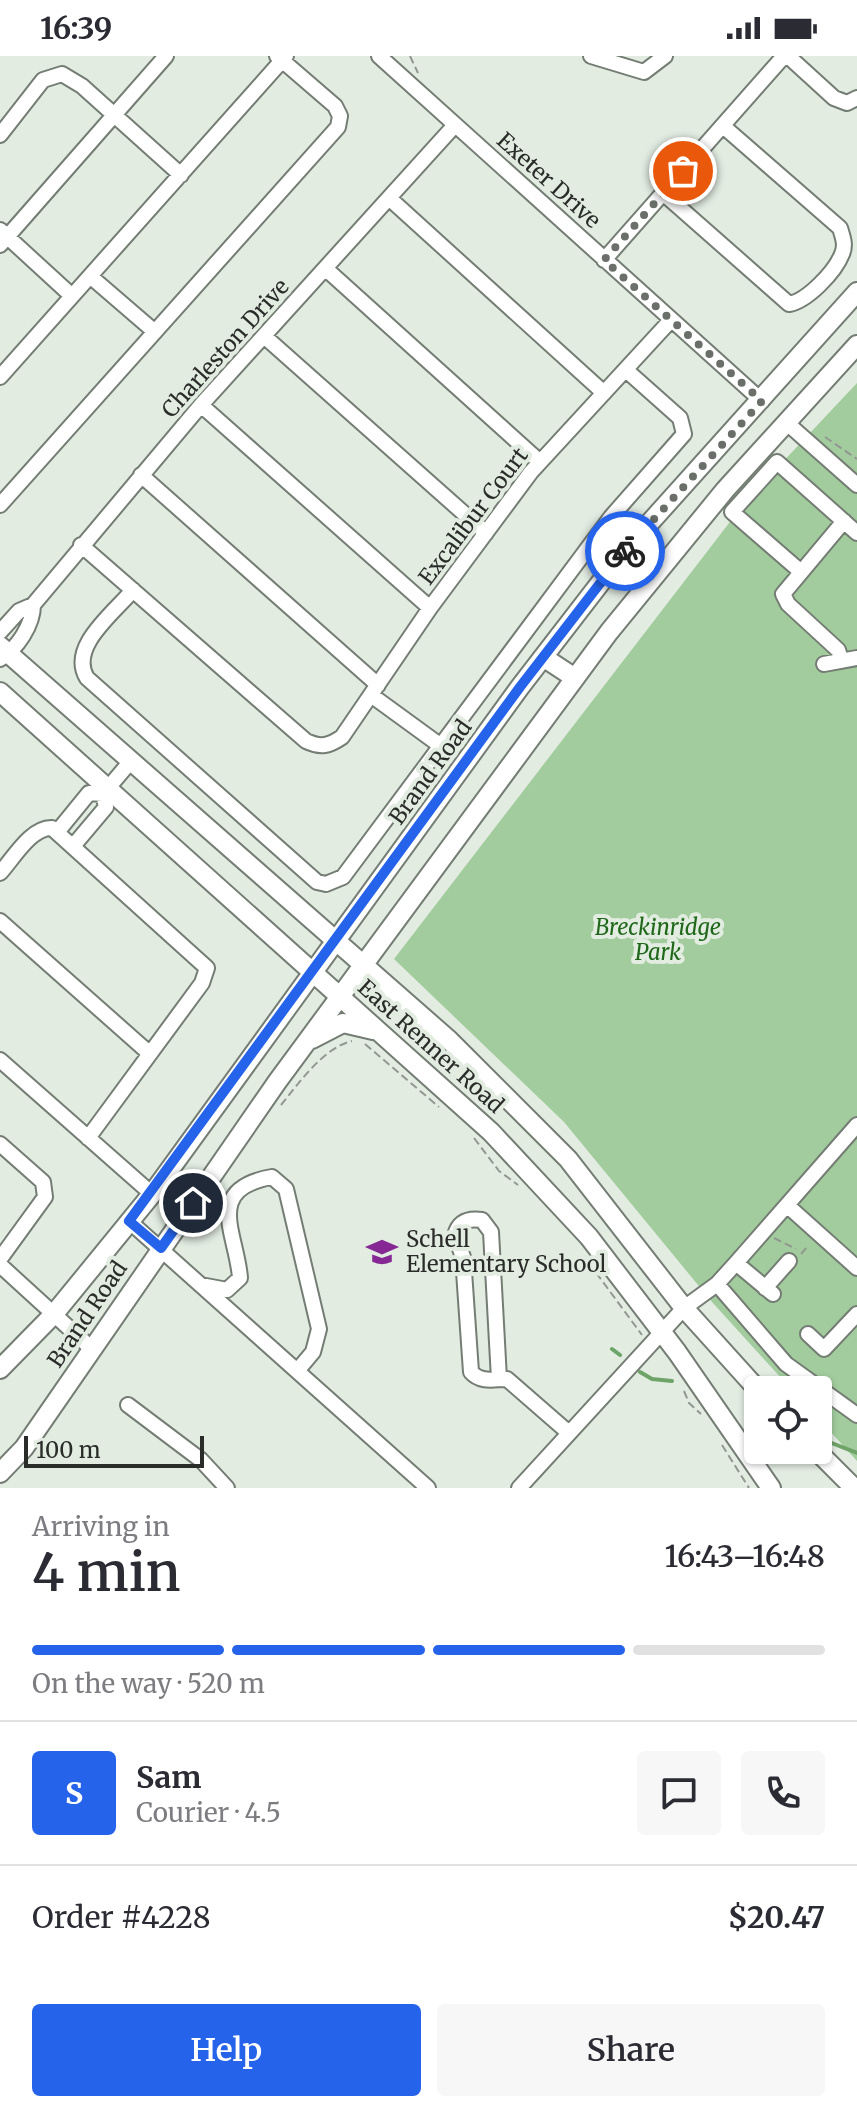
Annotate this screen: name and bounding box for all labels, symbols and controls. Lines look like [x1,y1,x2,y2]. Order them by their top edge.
text: 16:39 [40,9,112,47]
street label: Exeter Drive [491,126,607,234]
pin [649,137,717,205]
icon: bag [661,149,705,193]
street label: Charleston Drive [155,273,295,423]
street label: Excalibur Court [412,442,534,590]
courier [585,511,665,591]
icon: bike [603,529,647,573]
street label: Brand Road [383,714,477,830]
park label: Breckinridge Park [595,913,721,966]
street label: East Renner Road [352,973,510,1119]
pin [159,1169,227,1237]
icon: home [171,1181,215,1225]
place label: Schell Elementary School [406,1225,607,1278]
school or university icon: Schell Elementary School [365,1235,399,1269]
street label: Brand Road [41,1255,133,1373]
map controls [744,1376,832,1464]
button: locate [744,1376,832,1464]
scale bar [24,1432,204,1468]
text: 100 m [36,1436,101,1464]
text: Arriving in [32,1510,170,1543]
text: 16:43–16:48 [665,1537,825,1575]
text: 4 min [32,1540,181,1605]
text: On the way · 520 m [32,1667,265,1700]
button: chat [637,1751,721,1835]
button: phone [741,1751,825,1835]
text: Sam [136,1758,201,1796]
text: S [65,1774,83,1812]
text: Courier · 4.5 [136,1796,281,1829]
text: Order #4228 [32,1898,211,1936]
text: $20.47 [728,1898,825,1936]
button: Help [32,2004,421,2096]
button: Share [437,2004,825,2096]

